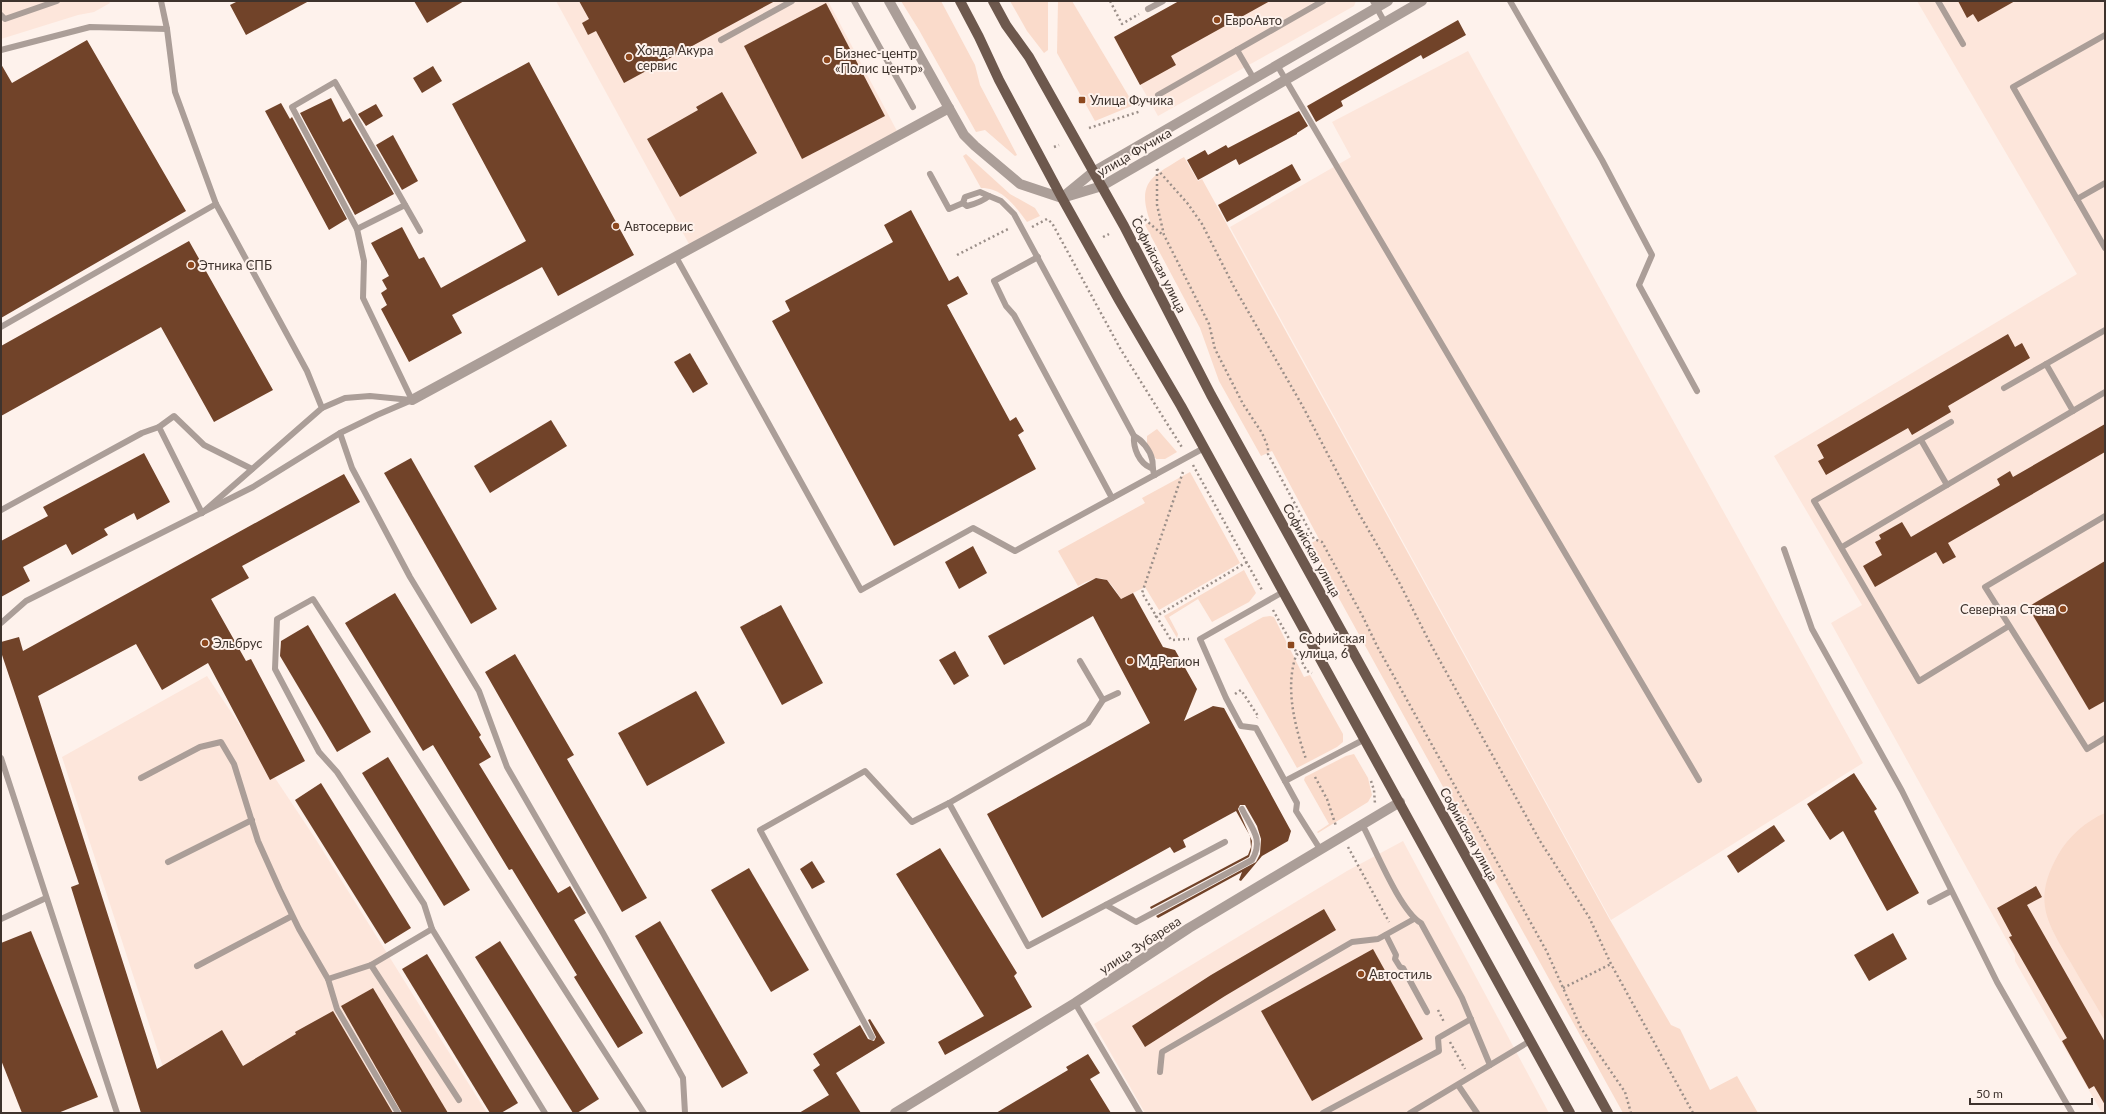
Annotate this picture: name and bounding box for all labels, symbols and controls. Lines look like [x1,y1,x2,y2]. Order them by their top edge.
place label: ЕвроАвто [1225,12,1282,28]
marker: ЕвроАвто [1212,15,1222,25]
place label: Хонда Акура сервис [637,42,713,73]
place label: Бизнес-центр «Полис центр» [835,45,923,76]
marker: Хонда Акура сервис [624,52,634,62]
marker: Бизнес-центр «Полис центр» [822,55,832,65]
place label: Улица Фучика [1090,92,1173,108]
marker: Улица Фучика [1077,95,1087,105]
street label: улица Фучика [1094,124,1174,180]
street label: Софийская улица [1128,215,1190,315]
place label: Автосервис [624,218,693,234]
marker: Автосервис [611,221,621,231]
place label: Этника СПБ [199,257,272,273]
marker: Этника СПБ [186,260,196,270]
street label: Софийская улица [1280,500,1344,600]
place label: Северная Стена [1960,601,2055,617]
marker: Северная Стена [2058,604,2068,614]
place label: Софийская улица, 6 [1299,630,1365,661]
place label: Эльбрус [213,635,262,651]
marker: Эльбрус [200,638,210,648]
marker: Софийская улица, 6 [1286,640,1296,650]
place label: МдРегион [1138,653,1200,669]
marker: МдРегион [1125,656,1135,666]
street label: Софийская улица [1437,784,1501,884]
street label: улица Зубарева [1096,913,1184,977]
place label: Автостиль [1369,966,1432,982]
marker: Автостиль [1356,969,1366,979]
scale bar [1970,1080,2092,1106]
text: 50 m [1976,1086,2003,1101]

